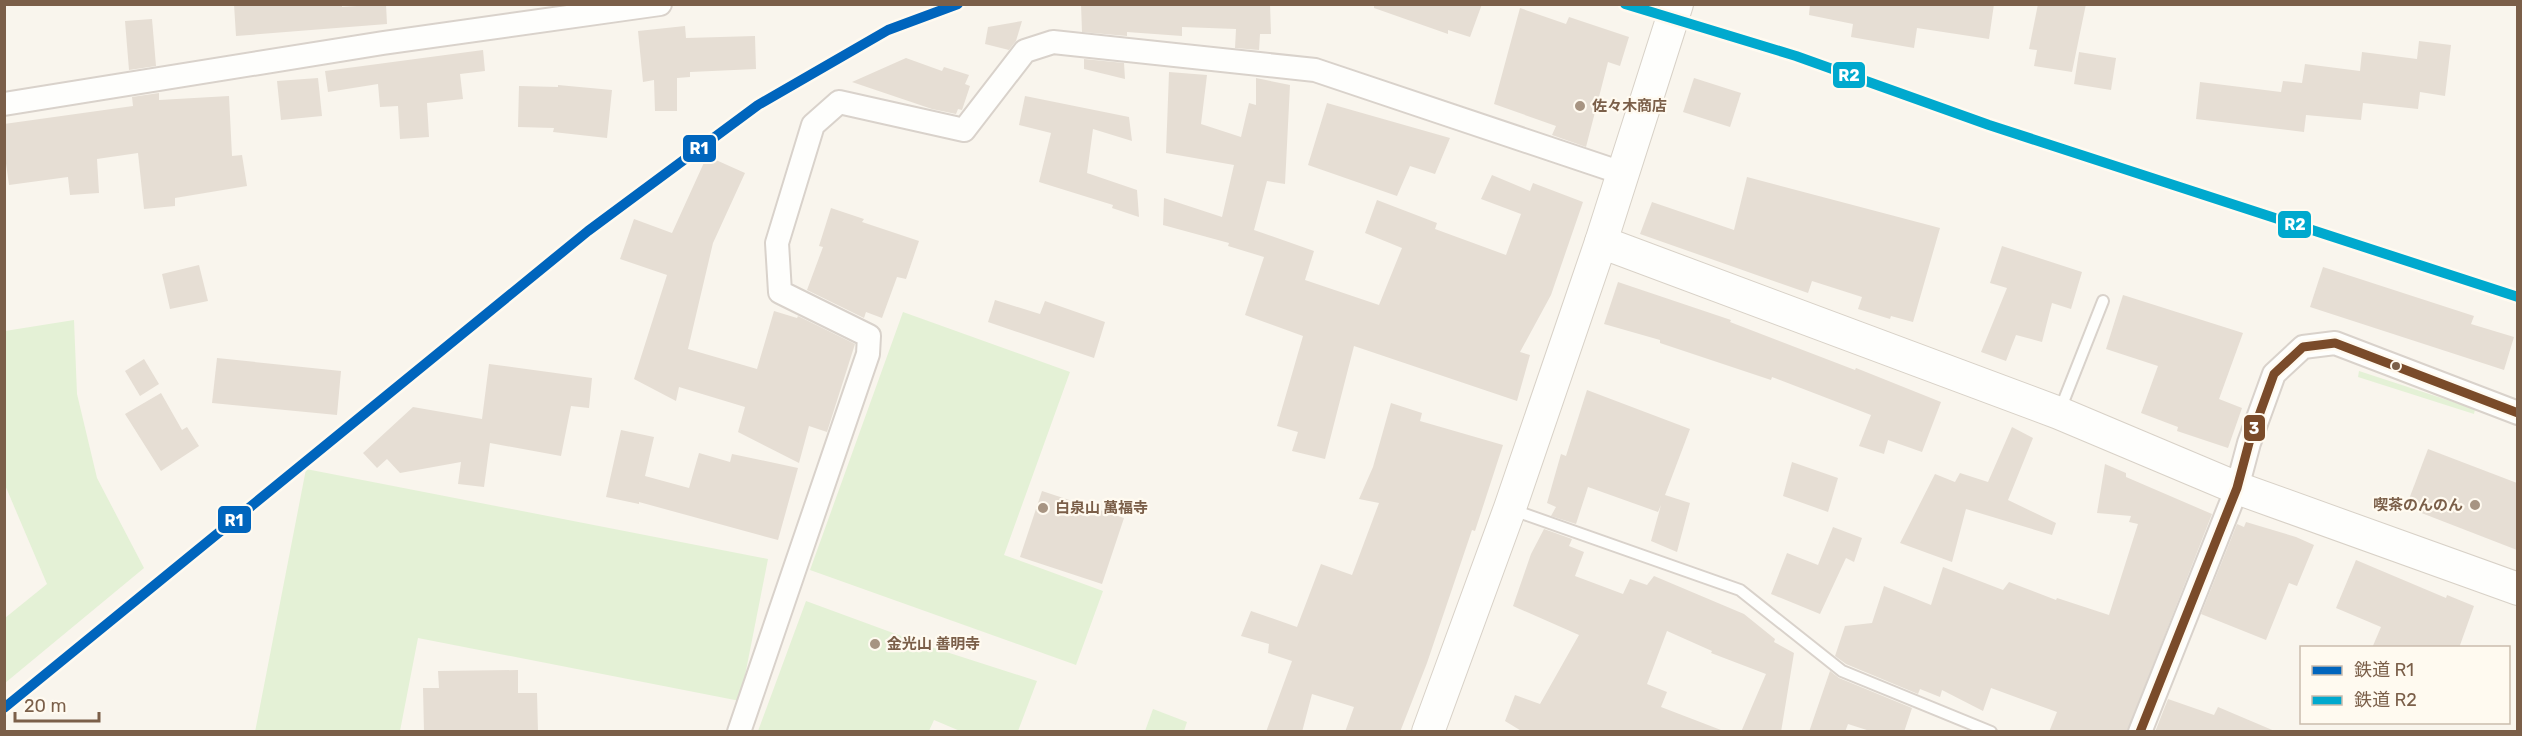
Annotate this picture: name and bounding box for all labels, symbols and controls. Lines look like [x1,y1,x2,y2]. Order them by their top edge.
line badge: R2 [1832,61,1866,89]
text: R2 [1838,66,1860,85]
place label: 佐々木商店 [1592,97,1667,115]
marker: 佐々木商店 [1573,99,1587,113]
line badge: R1 [682,134,717,163]
text: R1 [689,139,709,158]
line badge: R2 [2277,210,2312,239]
text: R2 [2284,215,2306,234]
unlabelled marker [2390,360,2402,372]
line badge: 3 [2243,414,2266,442]
text: 3 [2249,419,2259,438]
place label: 喫茶のんのん [2373,496,2463,514]
marker: 喫茶のんのん [2468,498,2482,512]
place label: 白泉山 萬福寺 [1055,499,1148,517]
marker: 白泉山 萬福寺 [1036,501,1050,515]
line badge: R1 [217,505,252,534]
text: R1 [224,511,244,530]
place label: 金光山 善明寺 [887,635,980,653]
marker: 金光山 善明寺 [868,637,882,651]
legend [2300,646,2510,724]
text: 鉄道 R1 [2354,659,2414,681]
scale bar [15,685,99,723]
text: 鉄道 R2 [2354,689,2417,711]
text: 20 m [24,695,66,717]

